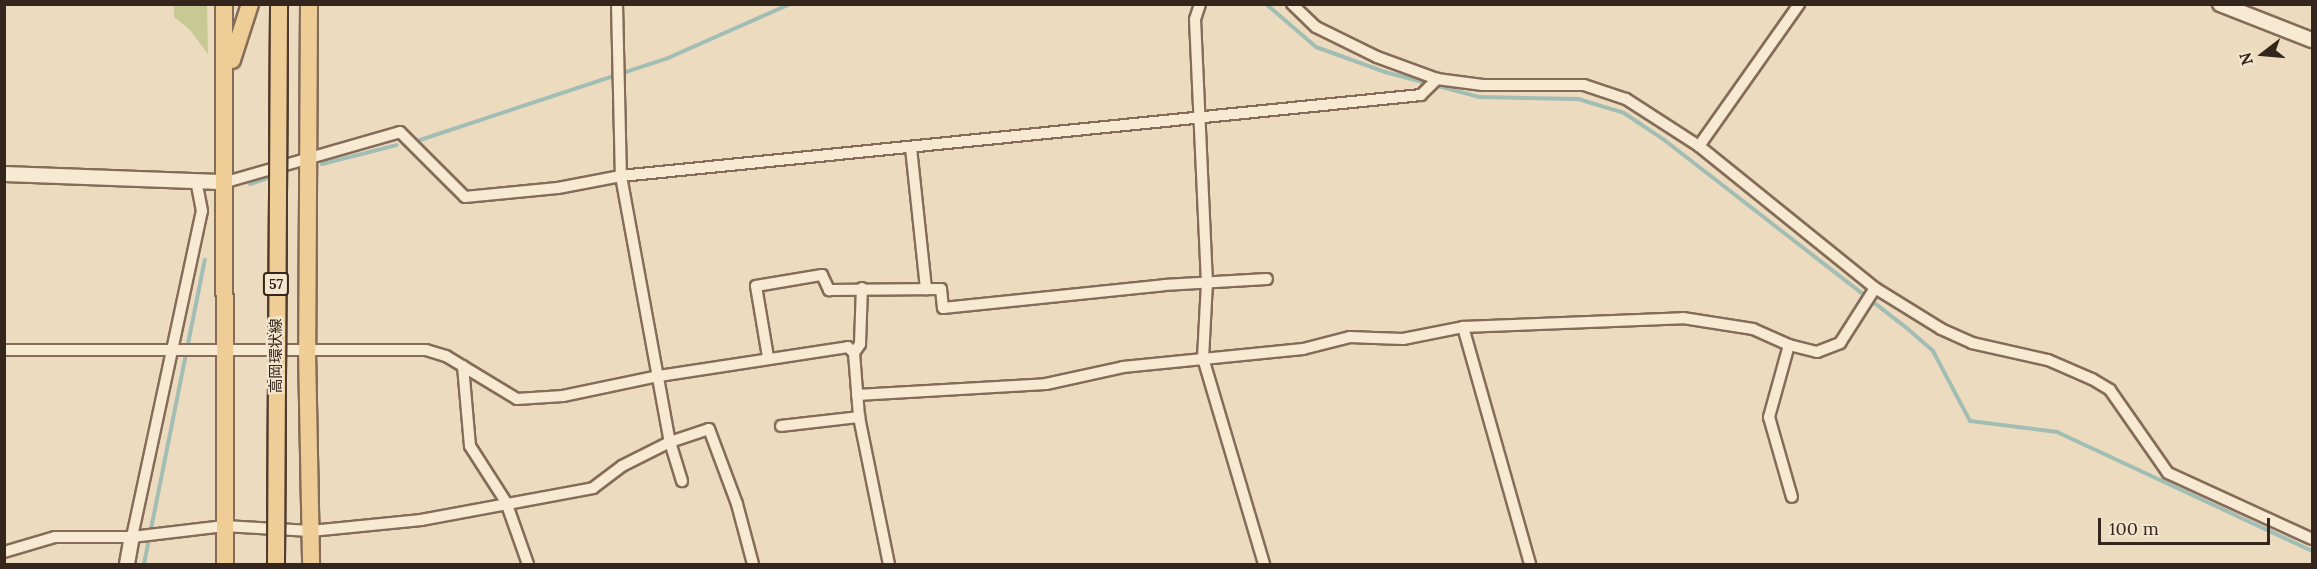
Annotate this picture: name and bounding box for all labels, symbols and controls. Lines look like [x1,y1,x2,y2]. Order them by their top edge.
north arrow [2233,24,2293,84]
text: N [2234,50,2257,68]
road number: 57 [262,273,290,295]
street label: 高岡環状線 [267,319,285,393]
scale bar [2101,506,2274,544]
text: 100 m [2109,517,2159,540]

